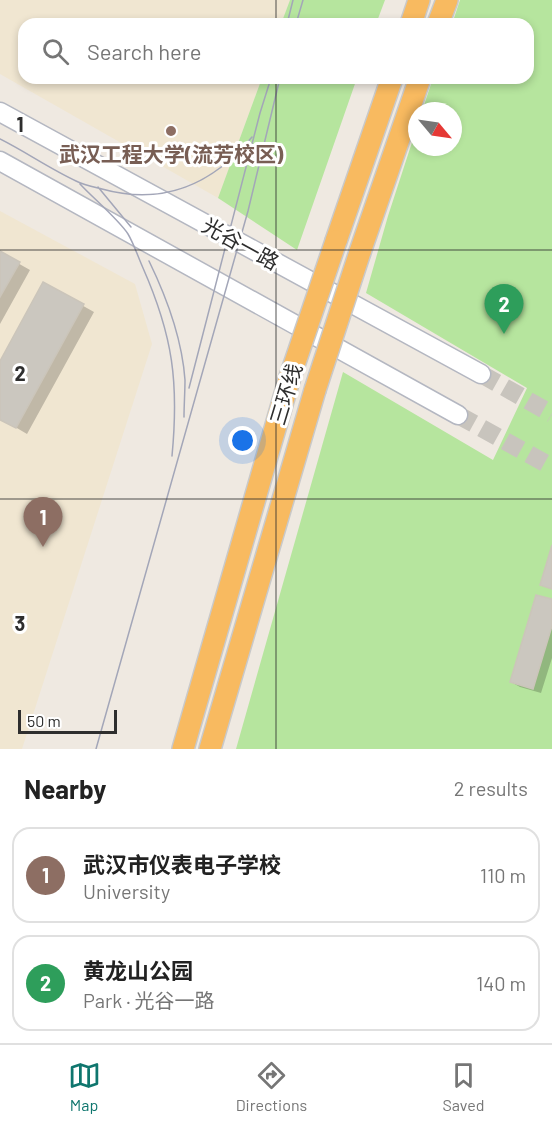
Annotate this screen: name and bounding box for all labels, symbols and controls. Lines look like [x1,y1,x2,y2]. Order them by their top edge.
search box [18,18,534,84]
icon: search [39,35,72,68]
text: Search here [87,38,201,64]
north arrow [408,102,462,156]
text: 1 [16,112,24,136]
marker: 武汉工程大学(流芳校区) [164,124,178,138]
place label: 武汉工程大学(流芳校区) [59,141,284,166]
street label: 光谷一路 [198,212,284,274]
pin: 2 [484,284,524,334]
street label: 三环线 [264,360,306,428]
text: 2 [14,361,26,385]
your location [228,426,257,455]
pin: 1 [24,498,63,547]
text: 3 [15,611,25,635]
scale bar [18,707,117,734]
text: 50 m [27,711,61,730]
text: Nearby [24,773,106,804]
text: 2 results [454,776,528,800]
text: 武汉市仪表电子学校 [83,851,281,877]
text: 1 [42,863,49,887]
text: 110 m [480,863,526,887]
text: University [83,879,170,903]
text: 黄龙山公园 [83,957,193,983]
text: 2 [40,971,51,995]
text: 140 m [476,971,526,995]
text: Park · 光谷一路 [83,988,215,1012]
tab: Map [68,1059,101,1114]
tab: Directions [236,1059,307,1114]
tab: Saved [442,1059,484,1114]

